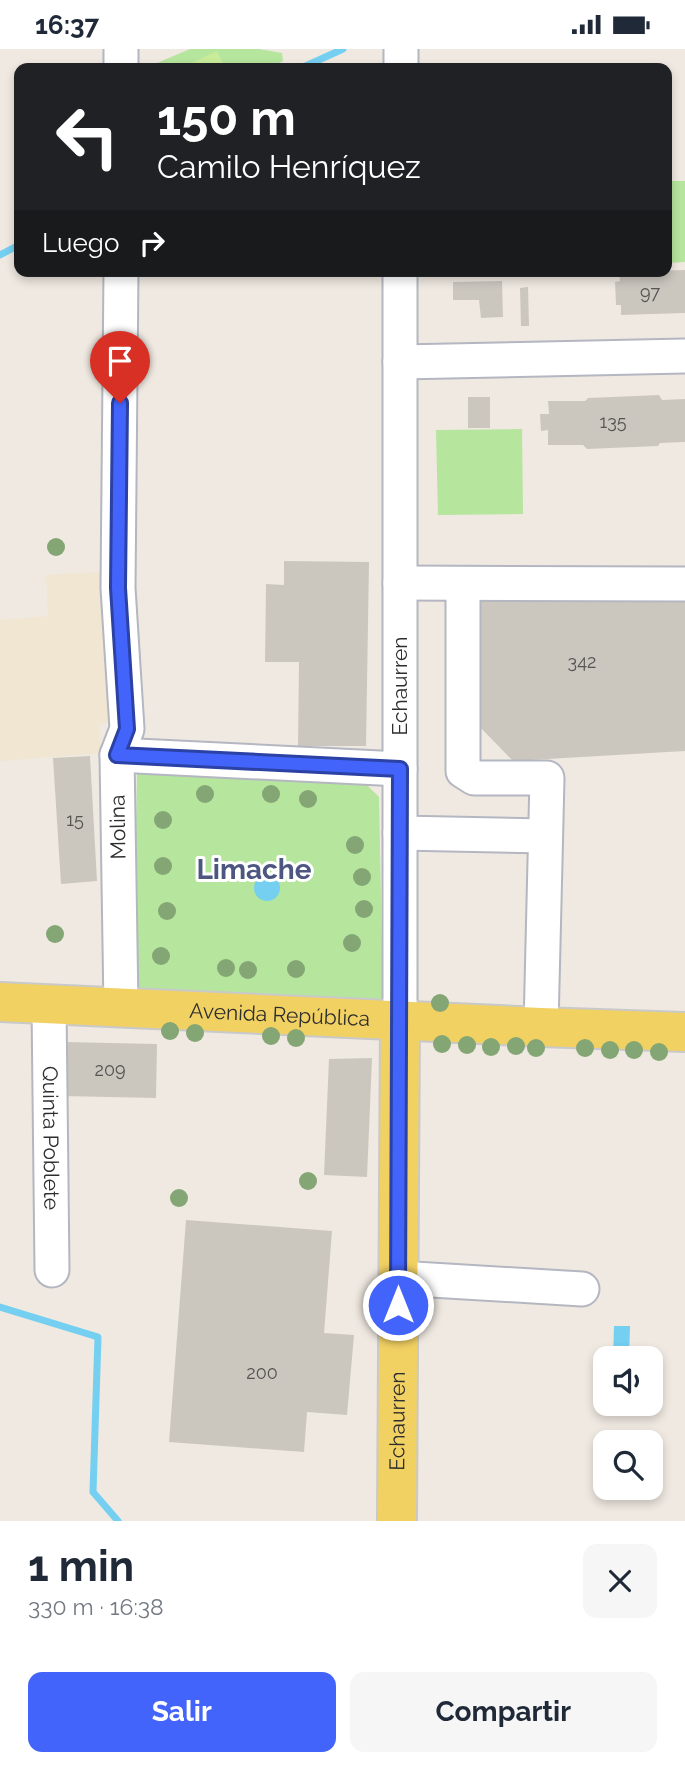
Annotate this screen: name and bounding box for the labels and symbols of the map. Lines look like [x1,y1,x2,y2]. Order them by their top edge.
house number: 97 [640,282,660,303]
pin [90,331,150,403]
house number: 135 [599,411,627,432]
street label: Echaurren [387,636,412,736]
house number: 342 [568,651,596,672]
street label: Molina [104,794,131,860]
house number: 15 [66,809,84,830]
district label: Limache [196,853,312,886]
street label: Avenida República [189,998,371,1031]
house number: 209 [95,1059,125,1080]
street label: Quinta Poblete [38,1066,64,1210]
position arrow [361,1268,435,1342]
house number: 200 [246,1362,278,1383]
street label: Echaurren [384,1371,410,1471]

